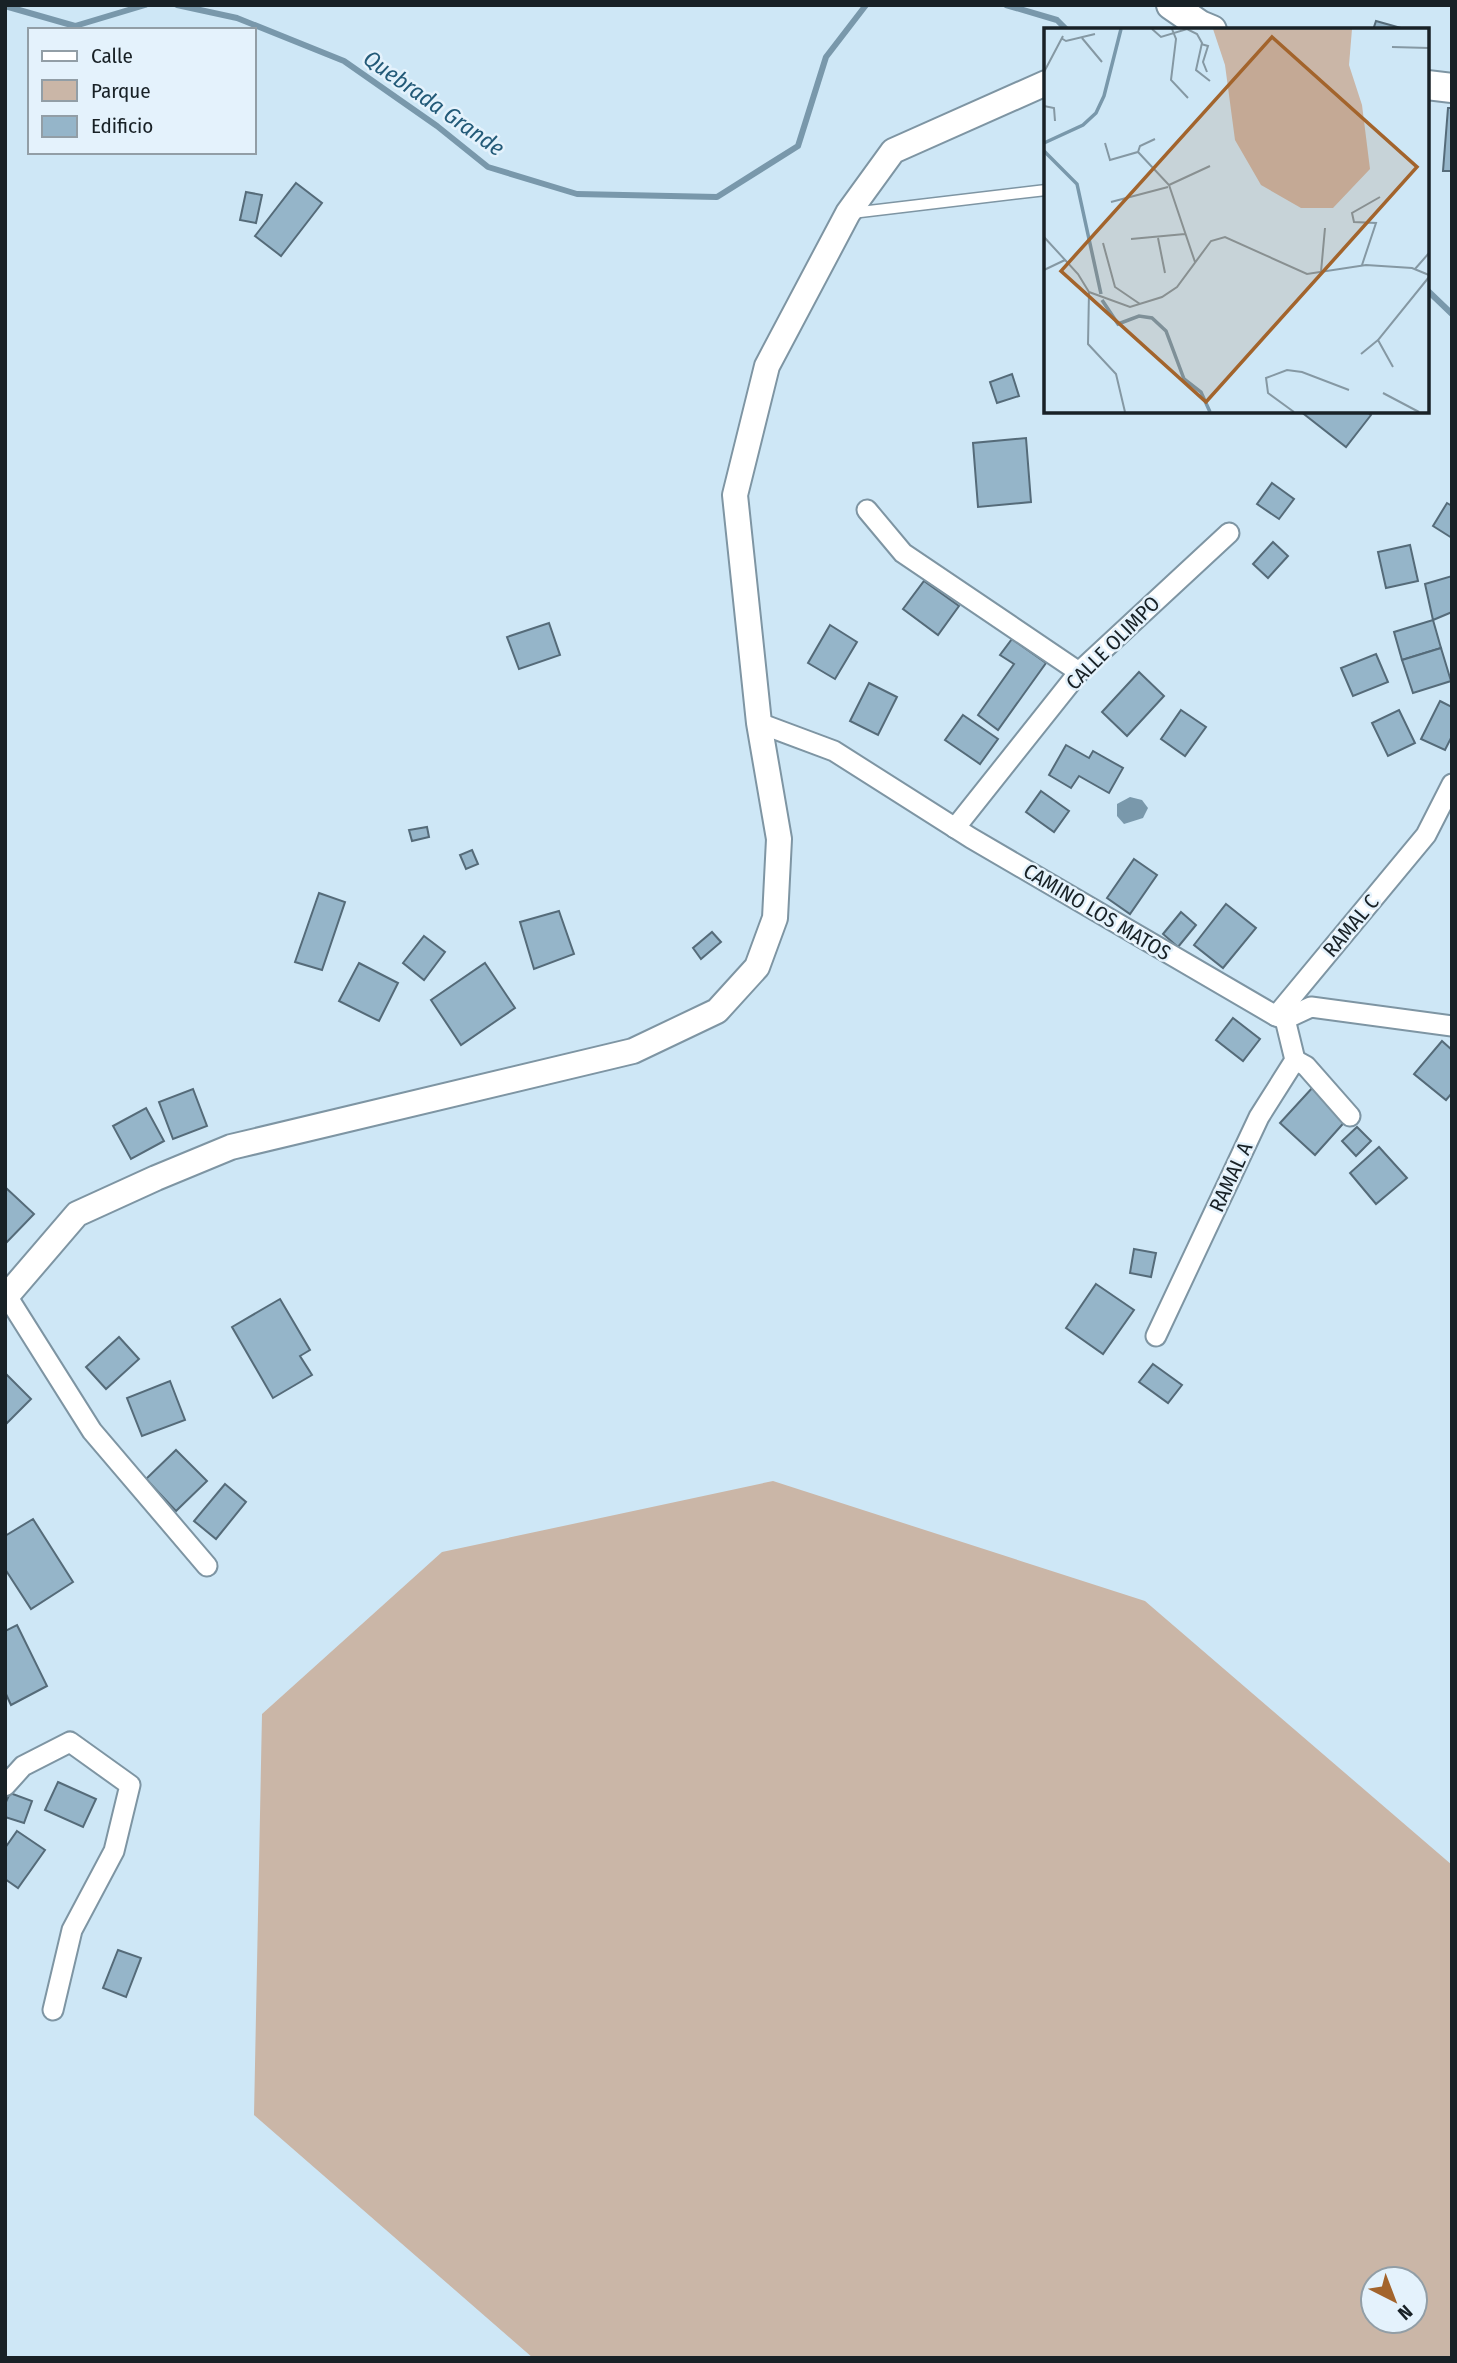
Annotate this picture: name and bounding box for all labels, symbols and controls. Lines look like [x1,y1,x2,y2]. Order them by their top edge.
legend [28,28,256,154]
inset map [1044,28,1429,413]
text: Calle [91,43,133,69]
water label: Quebrada Grande [358,44,510,162]
text: Parque [91,78,151,104]
text: Edificio [91,113,153,139]
street label: CALLE OLIMPO [1061,591,1165,695]
street label: CAMINO LOS MATOS [1019,858,1175,966]
street label: RAMAL C [1317,889,1385,962]
street label: RAMAL A [1204,1138,1258,1216]
north arrow [1359,2265,1429,2335]
text: N [1393,2300,1417,2325]

